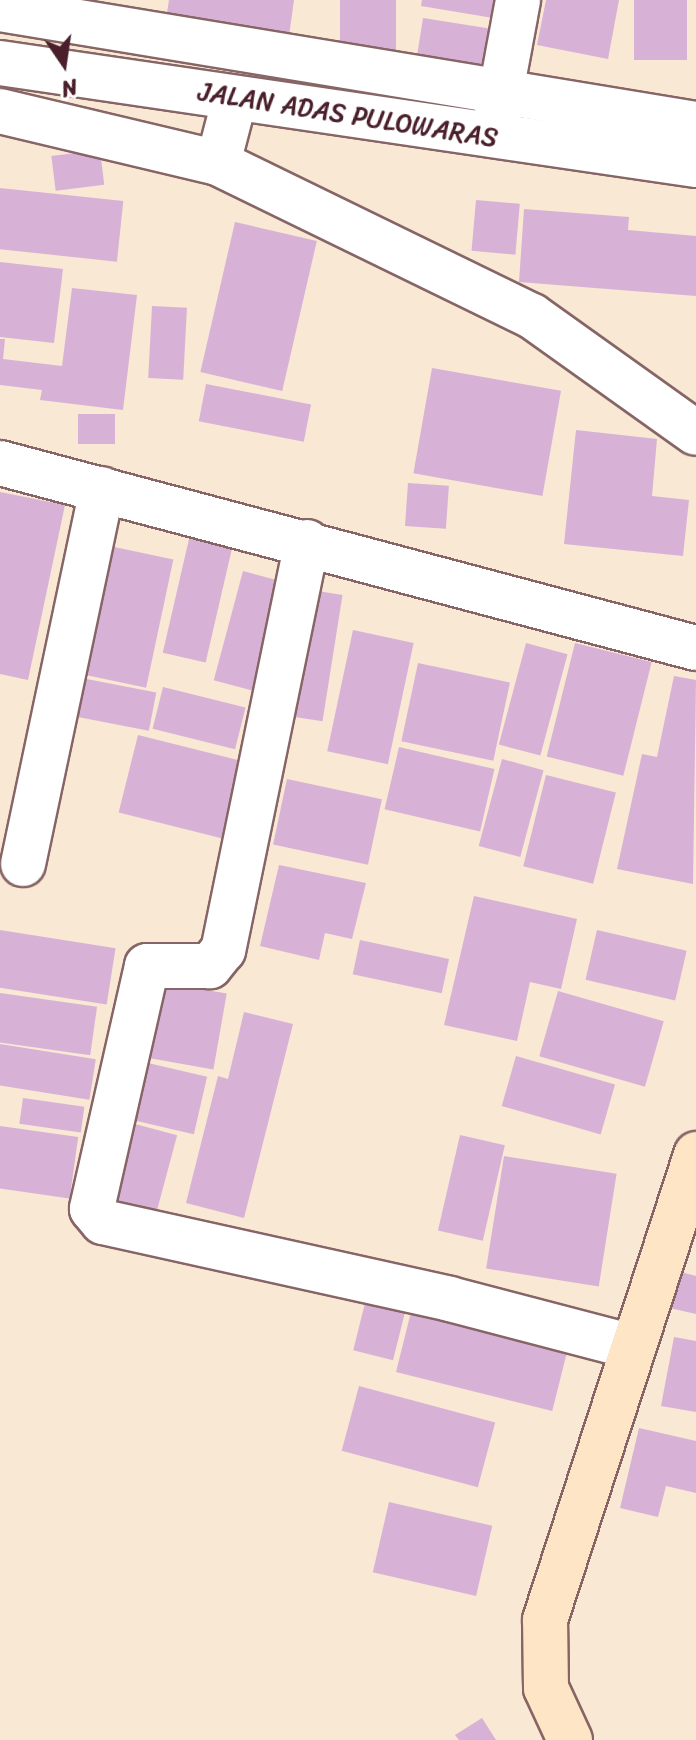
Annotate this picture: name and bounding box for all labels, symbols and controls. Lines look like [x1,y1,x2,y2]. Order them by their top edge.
north arrow [24,24,104,104]
text: N [58,67,81,109]
street label: JALAN ADAS PULOWARAS [195,76,501,154]

